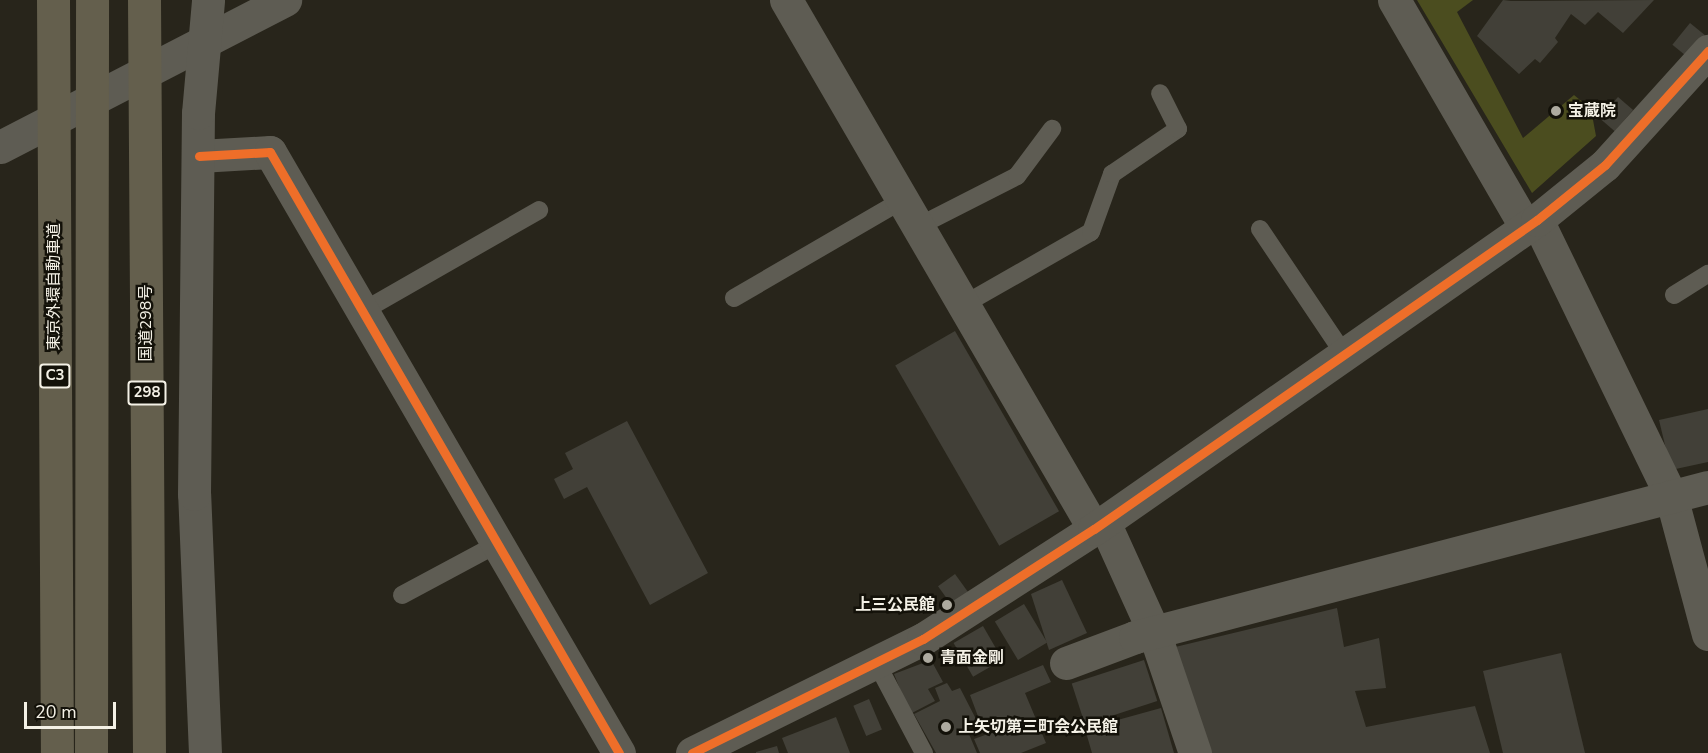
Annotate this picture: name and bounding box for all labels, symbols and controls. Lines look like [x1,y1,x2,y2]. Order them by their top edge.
place label: 宝蔵院 [1568,101,1616,121]
marker: 宝蔵院 [1549,104,1563,118]
street label: 東京外環自動車道 [44,223,64,351]
street label: 国道298号 [136,285,156,361]
road number: C3 [38,364,72,388]
road number: 298 [128,381,166,405]
place label: 上三公民館 [855,595,935,615]
marker: 上三公民館 [940,598,954,612]
place label: 青面金剛 [940,648,1004,668]
marker: 青面金剛 [921,651,935,665]
scale bar [27,690,118,728]
text: 20 m [35,700,77,724]
place label: 上矢切第三町会公民館 [958,717,1118,737]
marker: 上矢切第三町会公民館 [939,720,953,734]

